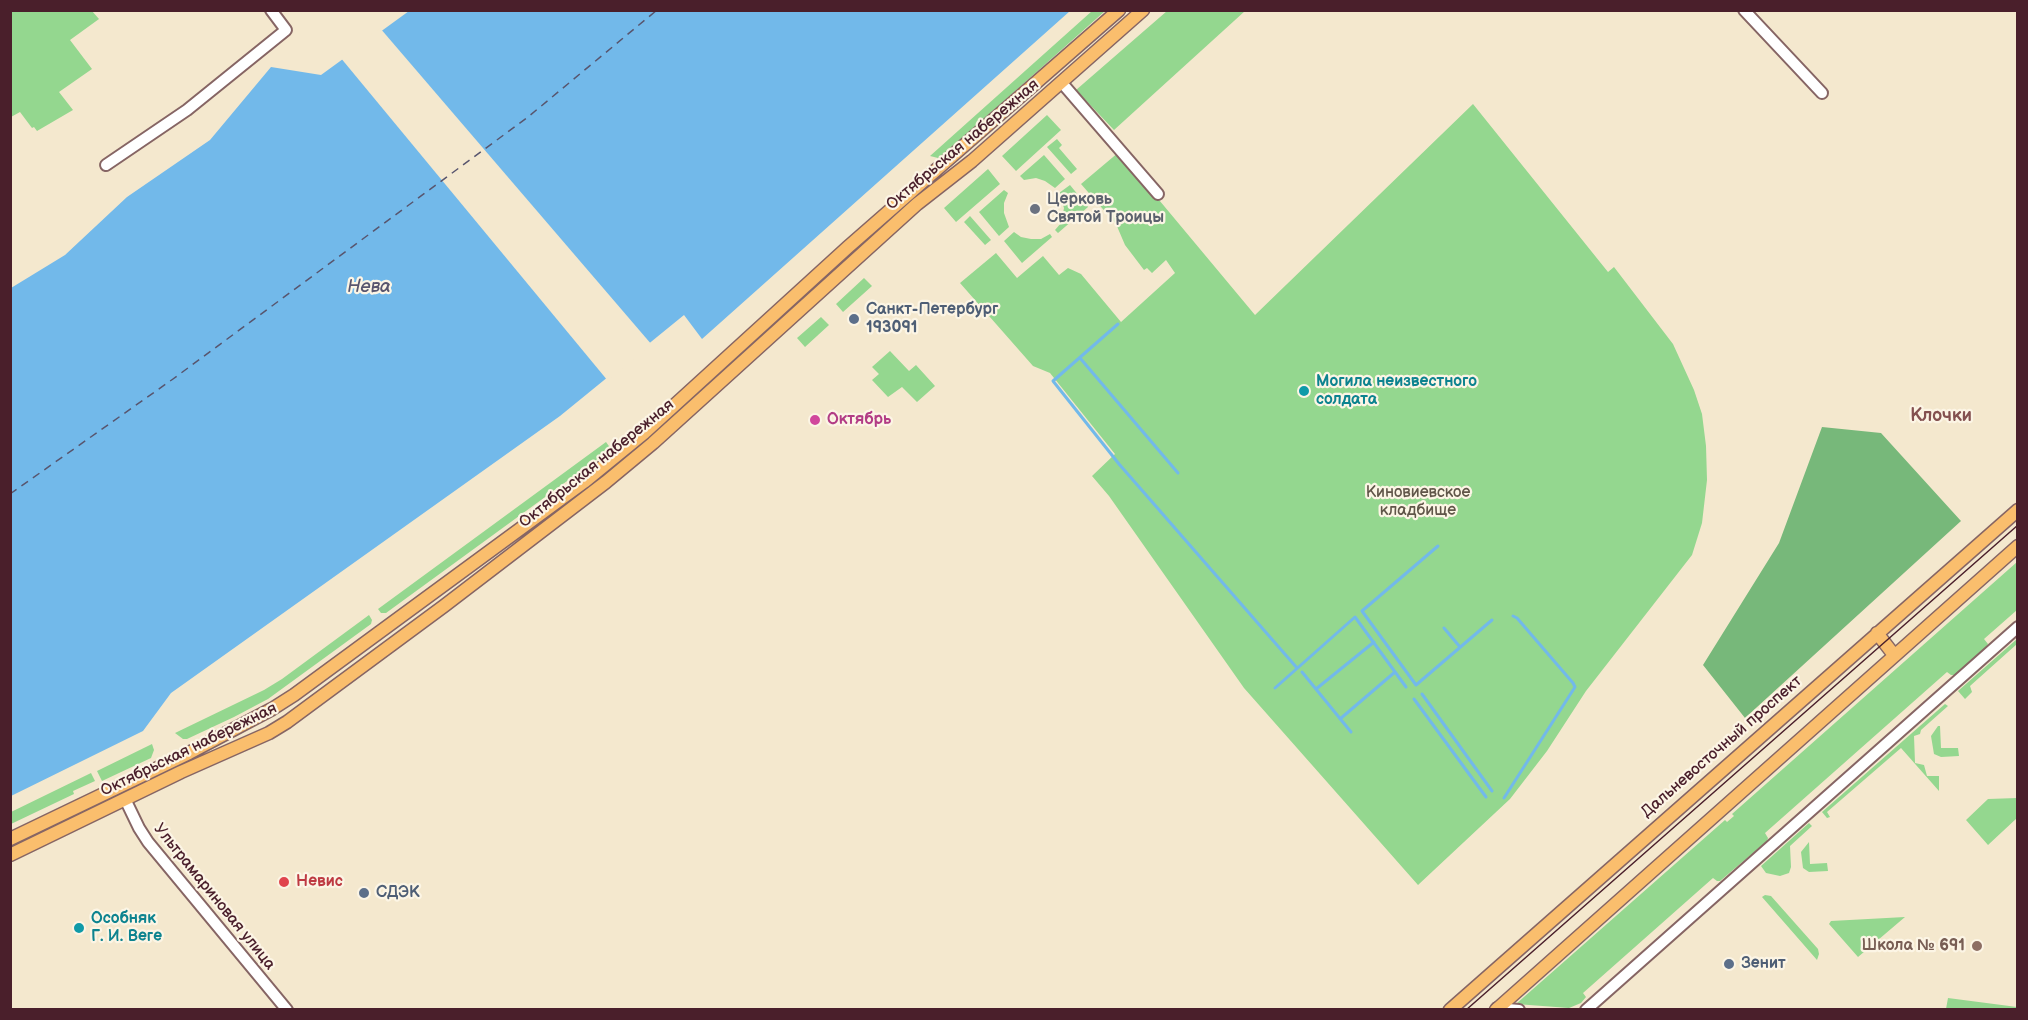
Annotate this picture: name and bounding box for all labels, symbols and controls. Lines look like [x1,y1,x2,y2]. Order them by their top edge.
street label: Октябрьская набережная [883,75,1043,215]
place label: Церковь Святой Троицы [1047,190,1164,228]
marker: Церковь Святой Троицы [1028,202,1042,216]
water label: Нева [347,276,391,298]
place label: Санкт-Петербург 193091 [866,300,998,338]
marker: Санкт-Петербург 193091 [847,312,861,326]
place label: Могила неизвестного солдата [1316,372,1477,410]
marker: Могила неизвестного солдата [1297,384,1311,398]
street label: Октябрьская набережная [516,396,678,532]
district label: Клочки [1910,405,1972,427]
place label: Октябрь [827,410,891,430]
marker: Октябрь [808,413,822,427]
park label: Киновиевское кладбище [1366,483,1470,521]
street label: Дальневосточный проспект [1638,672,1806,822]
street label: Октябрьская набережная [98,699,280,801]
street label: Ультрамариновая улица [149,820,279,974]
place label: Невис [296,872,343,892]
marker: Невис [277,875,291,889]
place label: СДЭК [376,883,420,903]
marker: СДЭК [357,886,371,900]
place label: Особняк Г. И. Веге [91,909,162,947]
marker: Особняк Г. И. Веге [72,921,86,935]
place label: Школа № 691 [1862,936,1965,956]
marker: Школа № 691 [1970,939,1984,953]
place label: Зенит [1741,954,1786,974]
marker: Зенит [1722,957,1736,971]

